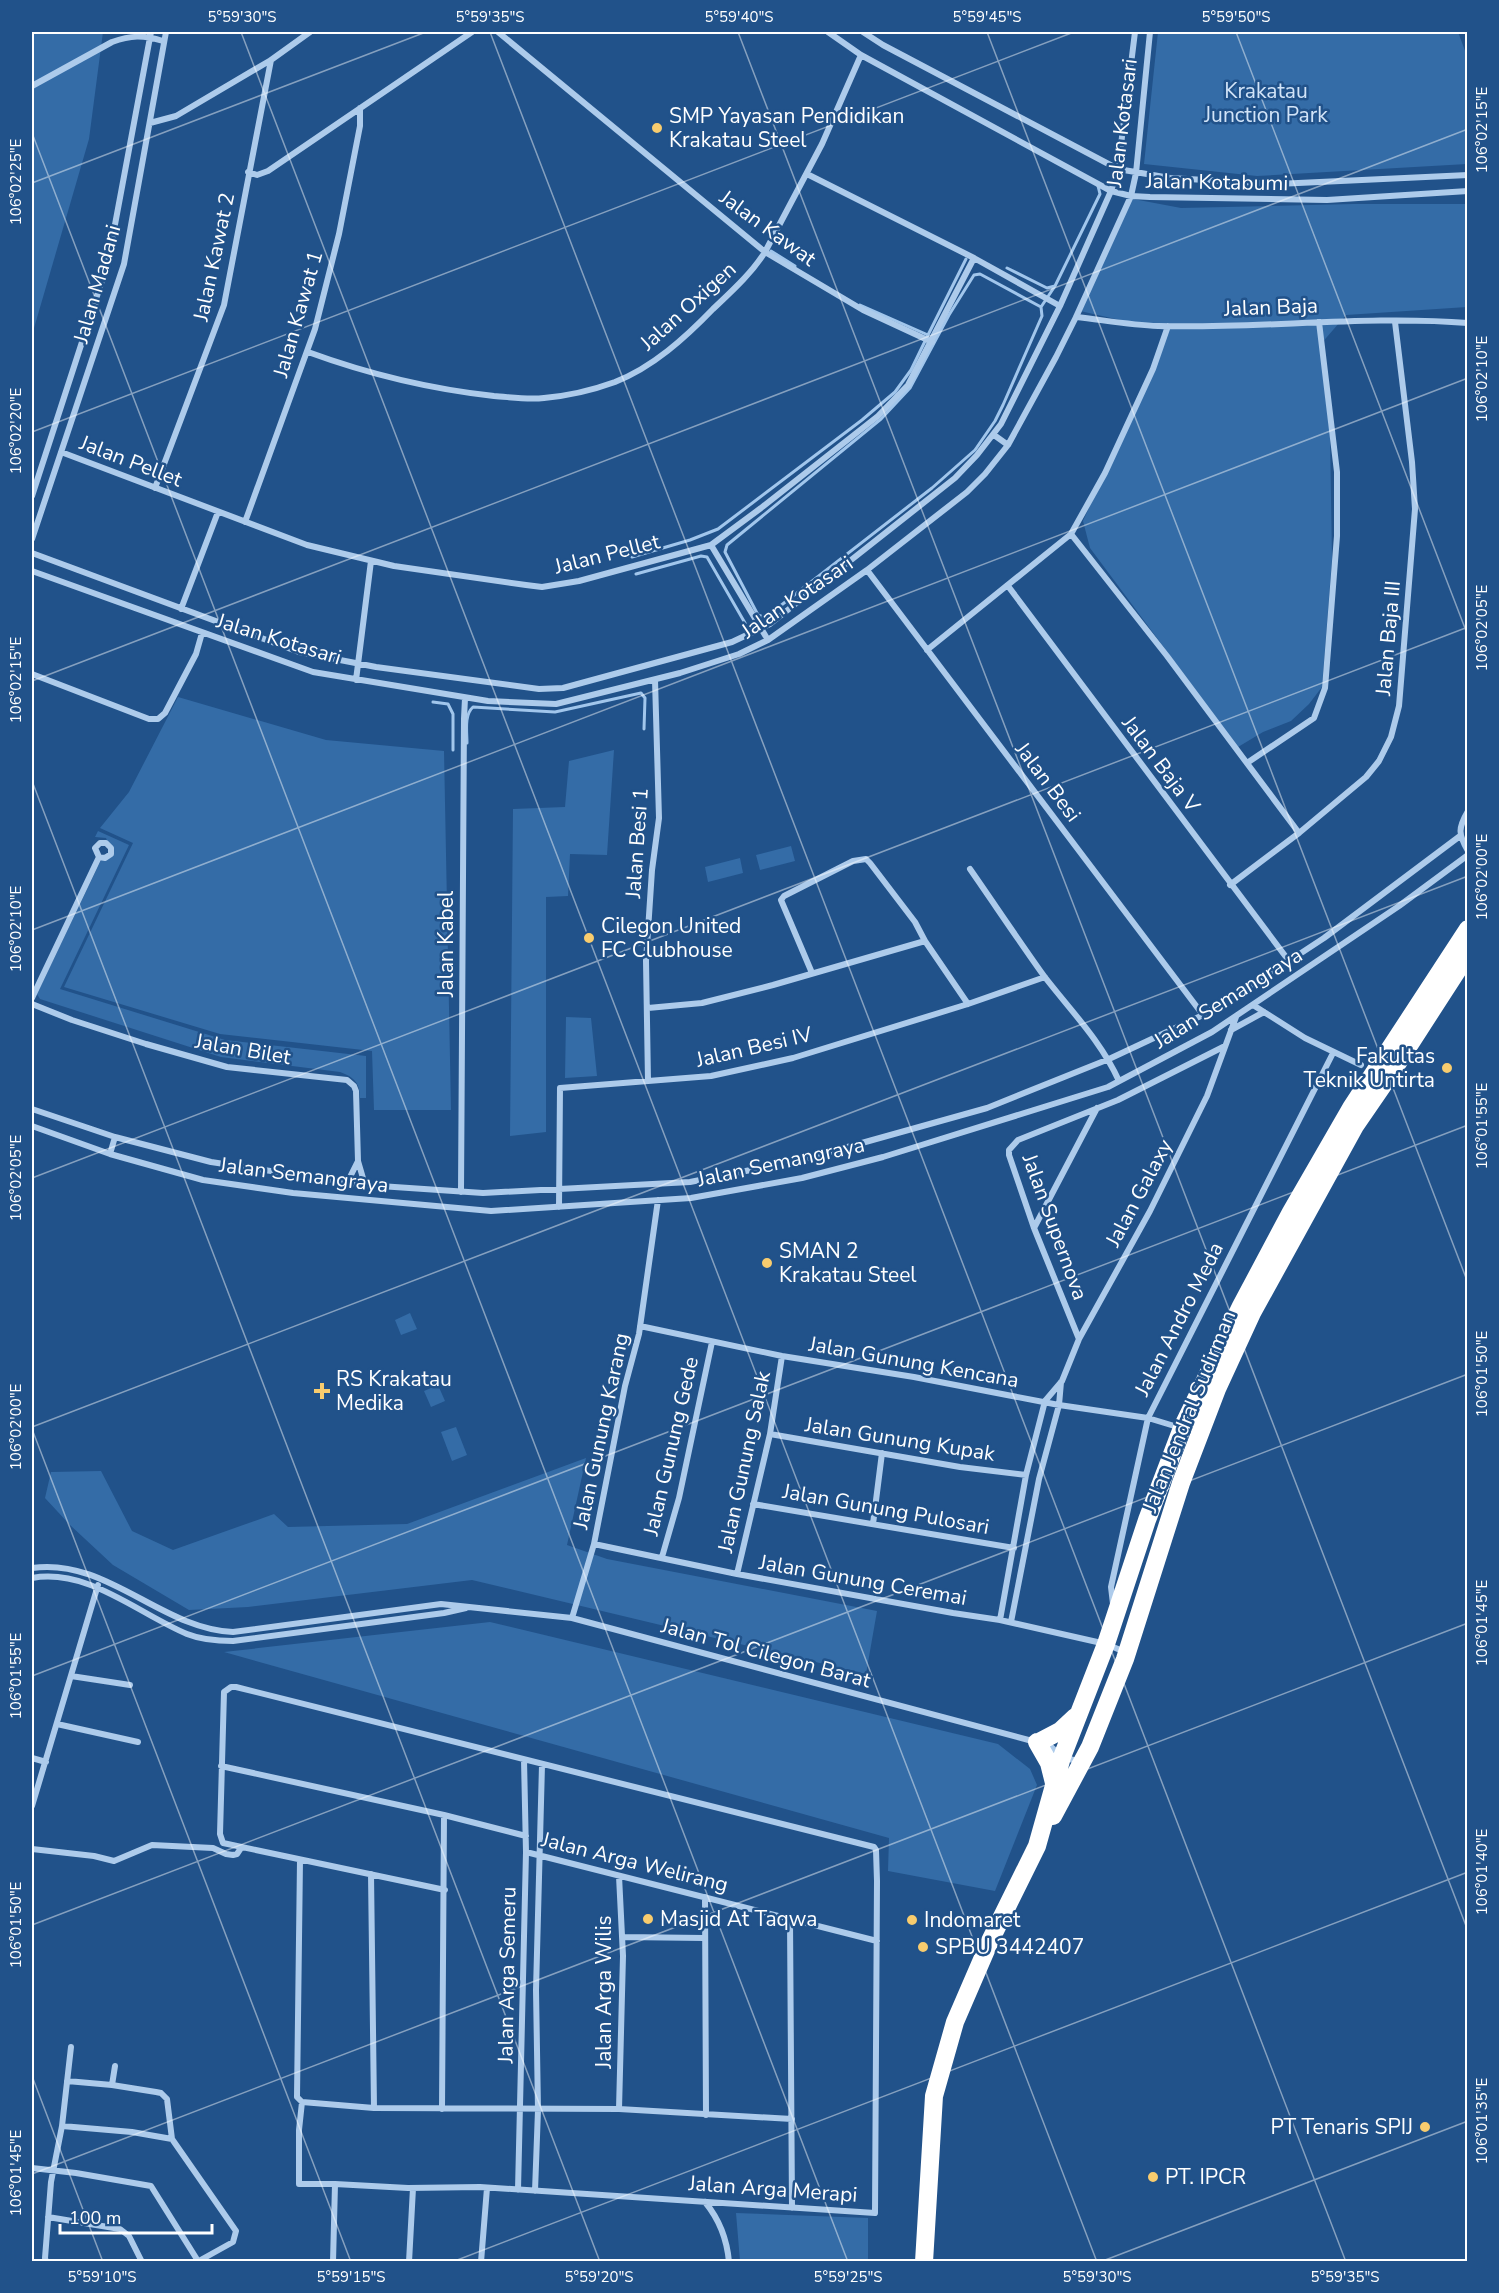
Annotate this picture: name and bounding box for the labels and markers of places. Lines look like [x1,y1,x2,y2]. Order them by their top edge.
place label: SMP Yayasan Pendidikan Krakatau Steel [669,102,904,154]
marker: SMP Yayasan Pendidikan Krakatau Steel [650,121,664,135]
place label: Cilegon United FC Clubhouse [601,912,741,964]
marker: Cilegon United FC Clubhouse [582,931,596,945]
place label: Fakultas Teknik Untirta [1304,1042,1435,1094]
marker: Fakultas Teknik Untirta [1440,1061,1454,1075]
place label: SMAN 2 Krakatau Steel [779,1237,917,1289]
marker: SMAN 2 Krakatau Steel [760,1256,774,1270]
place label: RS Krakatau Medika [336,1365,452,1417]
marker: RS Krakatau Medika [313,1382,331,1400]
place label: Masjid At Taqwa [660,1905,817,1933]
place label: Indomaret [924,1906,1021,1934]
marker: Masjid At Taqwa [641,1912,655,1926]
marker: Indomaret [905,1913,919,1927]
place label: SPBU 3442407 [935,1933,1084,1961]
marker: SPBU 3442407 [916,1940,930,1954]
place label: PT Tenaris SPIJ [1271,2113,1413,2141]
marker: PT Tenaris SPIJ [1418,2120,1432,2134]
place label: PT. IPCR [1165,2163,1246,2191]
marker: PT. IPCR [1146,2170,1160,2184]

